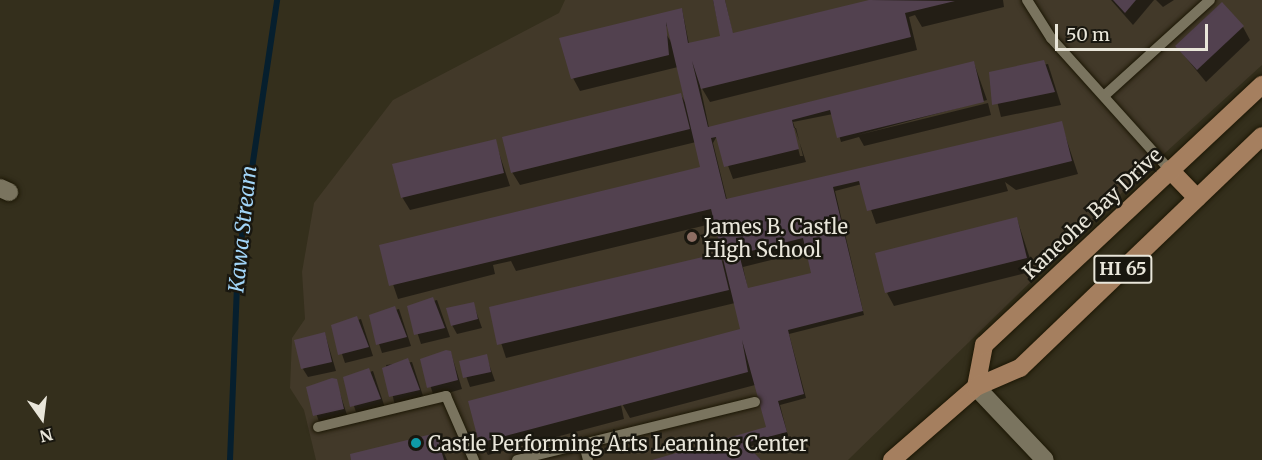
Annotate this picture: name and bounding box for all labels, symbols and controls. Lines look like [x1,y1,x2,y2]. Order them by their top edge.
scale bar [1058,12,1211,50]
text: 50 m [1066,23,1110,46]
street label: Kaneohe Bay Drive [1017,142,1167,284]
water label: Kawa Stream [224,164,262,294]
place label: James B. Castle High School [704,214,848,261]
marker: James B. Castle High School [685,230,699,244]
road number: HI 65 [1093,254,1153,284]
north arrow [12,388,72,448]
text: N [38,424,55,447]
place label: Castle Performing Arts Learning Center [428,431,808,455]
marker: Castle Performing Arts Learning Center [409,436,423,450]

